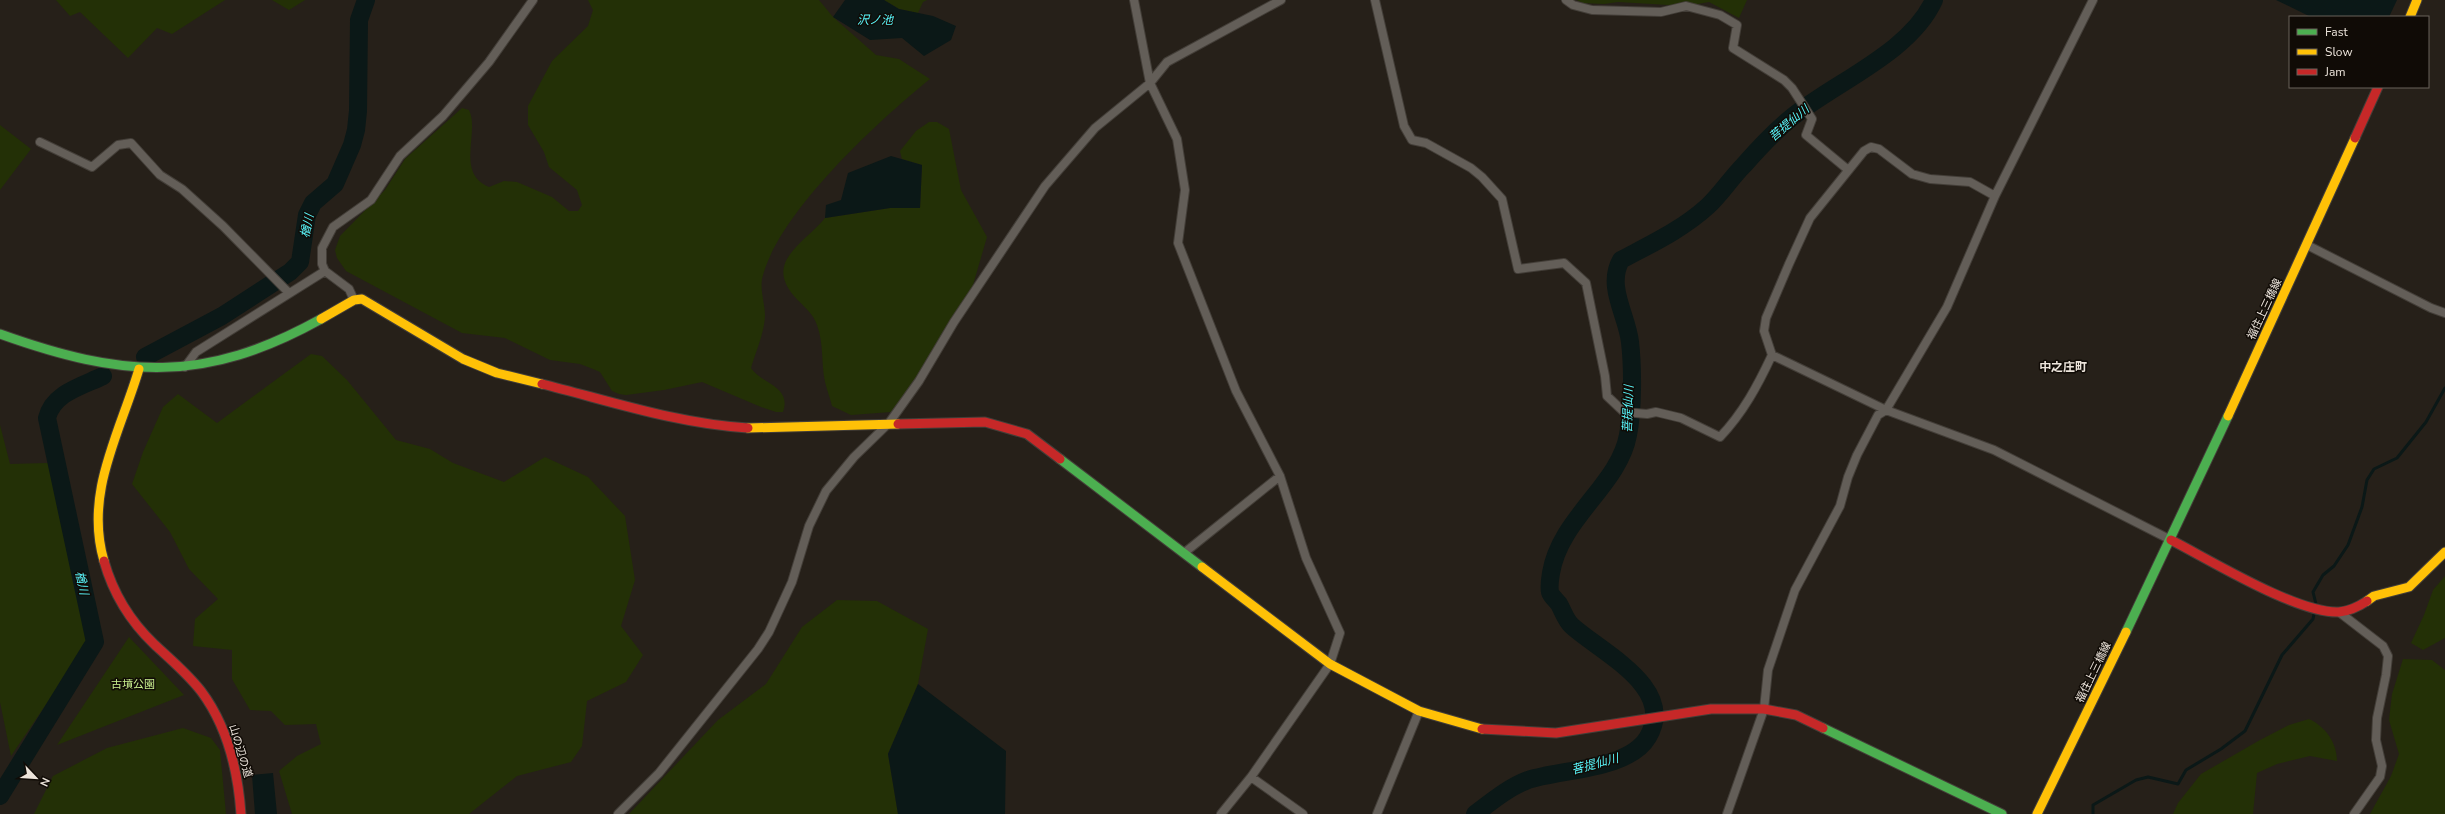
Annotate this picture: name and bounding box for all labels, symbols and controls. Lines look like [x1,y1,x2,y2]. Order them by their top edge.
water label: 沢ノ池 [857,12,894,28]
legend [2289,16,2429,88]
text: Fast [2325,24,2348,40]
text: Slow [2325,44,2353,60]
text: Jam [2324,64,2346,80]
water label: 菩提仙川 [1765,100,1814,145]
water label: 楢川 [297,211,318,239]
street label: 福住上三橋線 [2244,276,2285,342]
district label: 中之庄町 [2039,359,2087,375]
water label: 菩提仙川 [1619,383,1637,433]
water label: 楢川 [72,570,93,598]
street label: 福住上三橋線 [2072,639,2115,705]
park label: 古墳公園 [111,677,155,692]
street label: 山の辺の道 [225,723,256,780]
water label: 菩提仙川 [1570,750,1622,778]
north arrow [16,758,56,798]
text: N [36,775,53,789]

